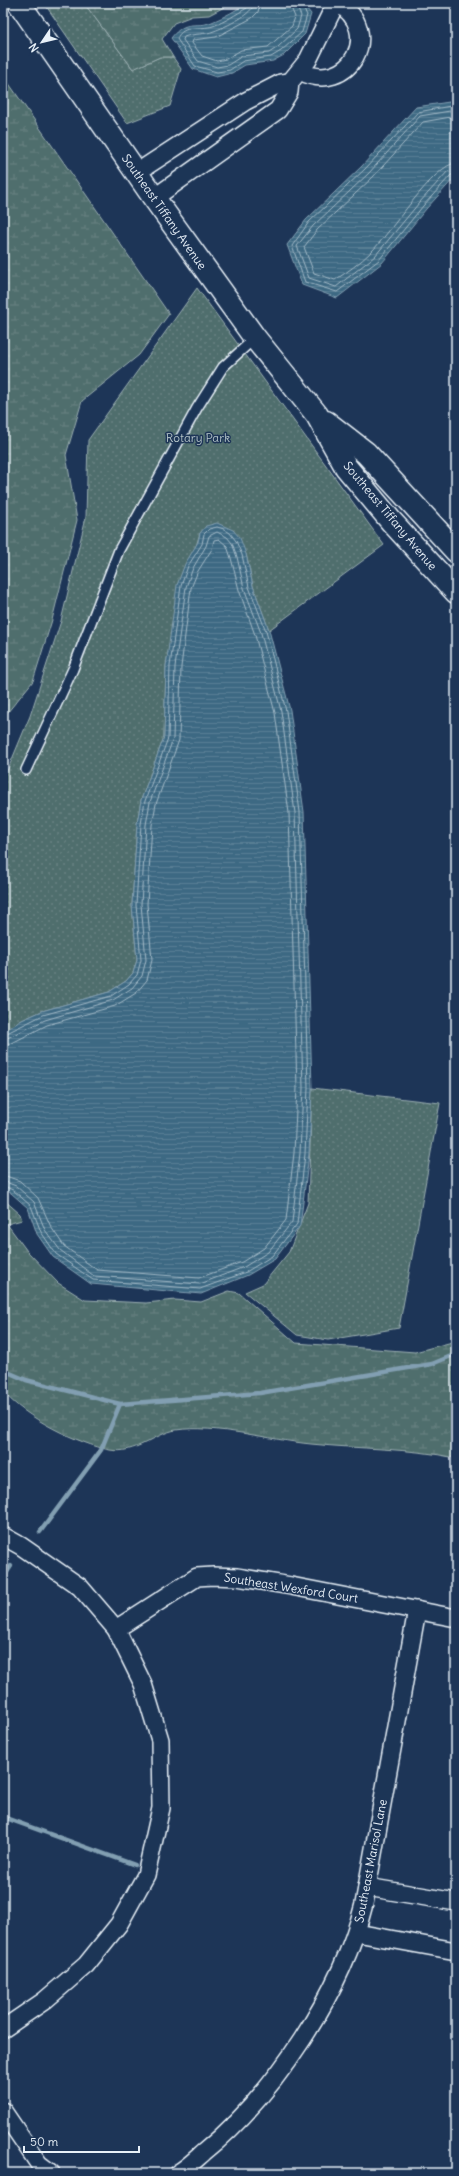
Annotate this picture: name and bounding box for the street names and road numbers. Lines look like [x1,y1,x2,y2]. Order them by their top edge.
street label: Southeast Tiffany Avenue [119,151,210,272]
street label: Southeast Tiffany Avenue [340,458,440,573]
street label: Southeast Wexford Court [223,1569,359,1606]
street label: Southeast Marisol Lane [351,1798,390,1924]

